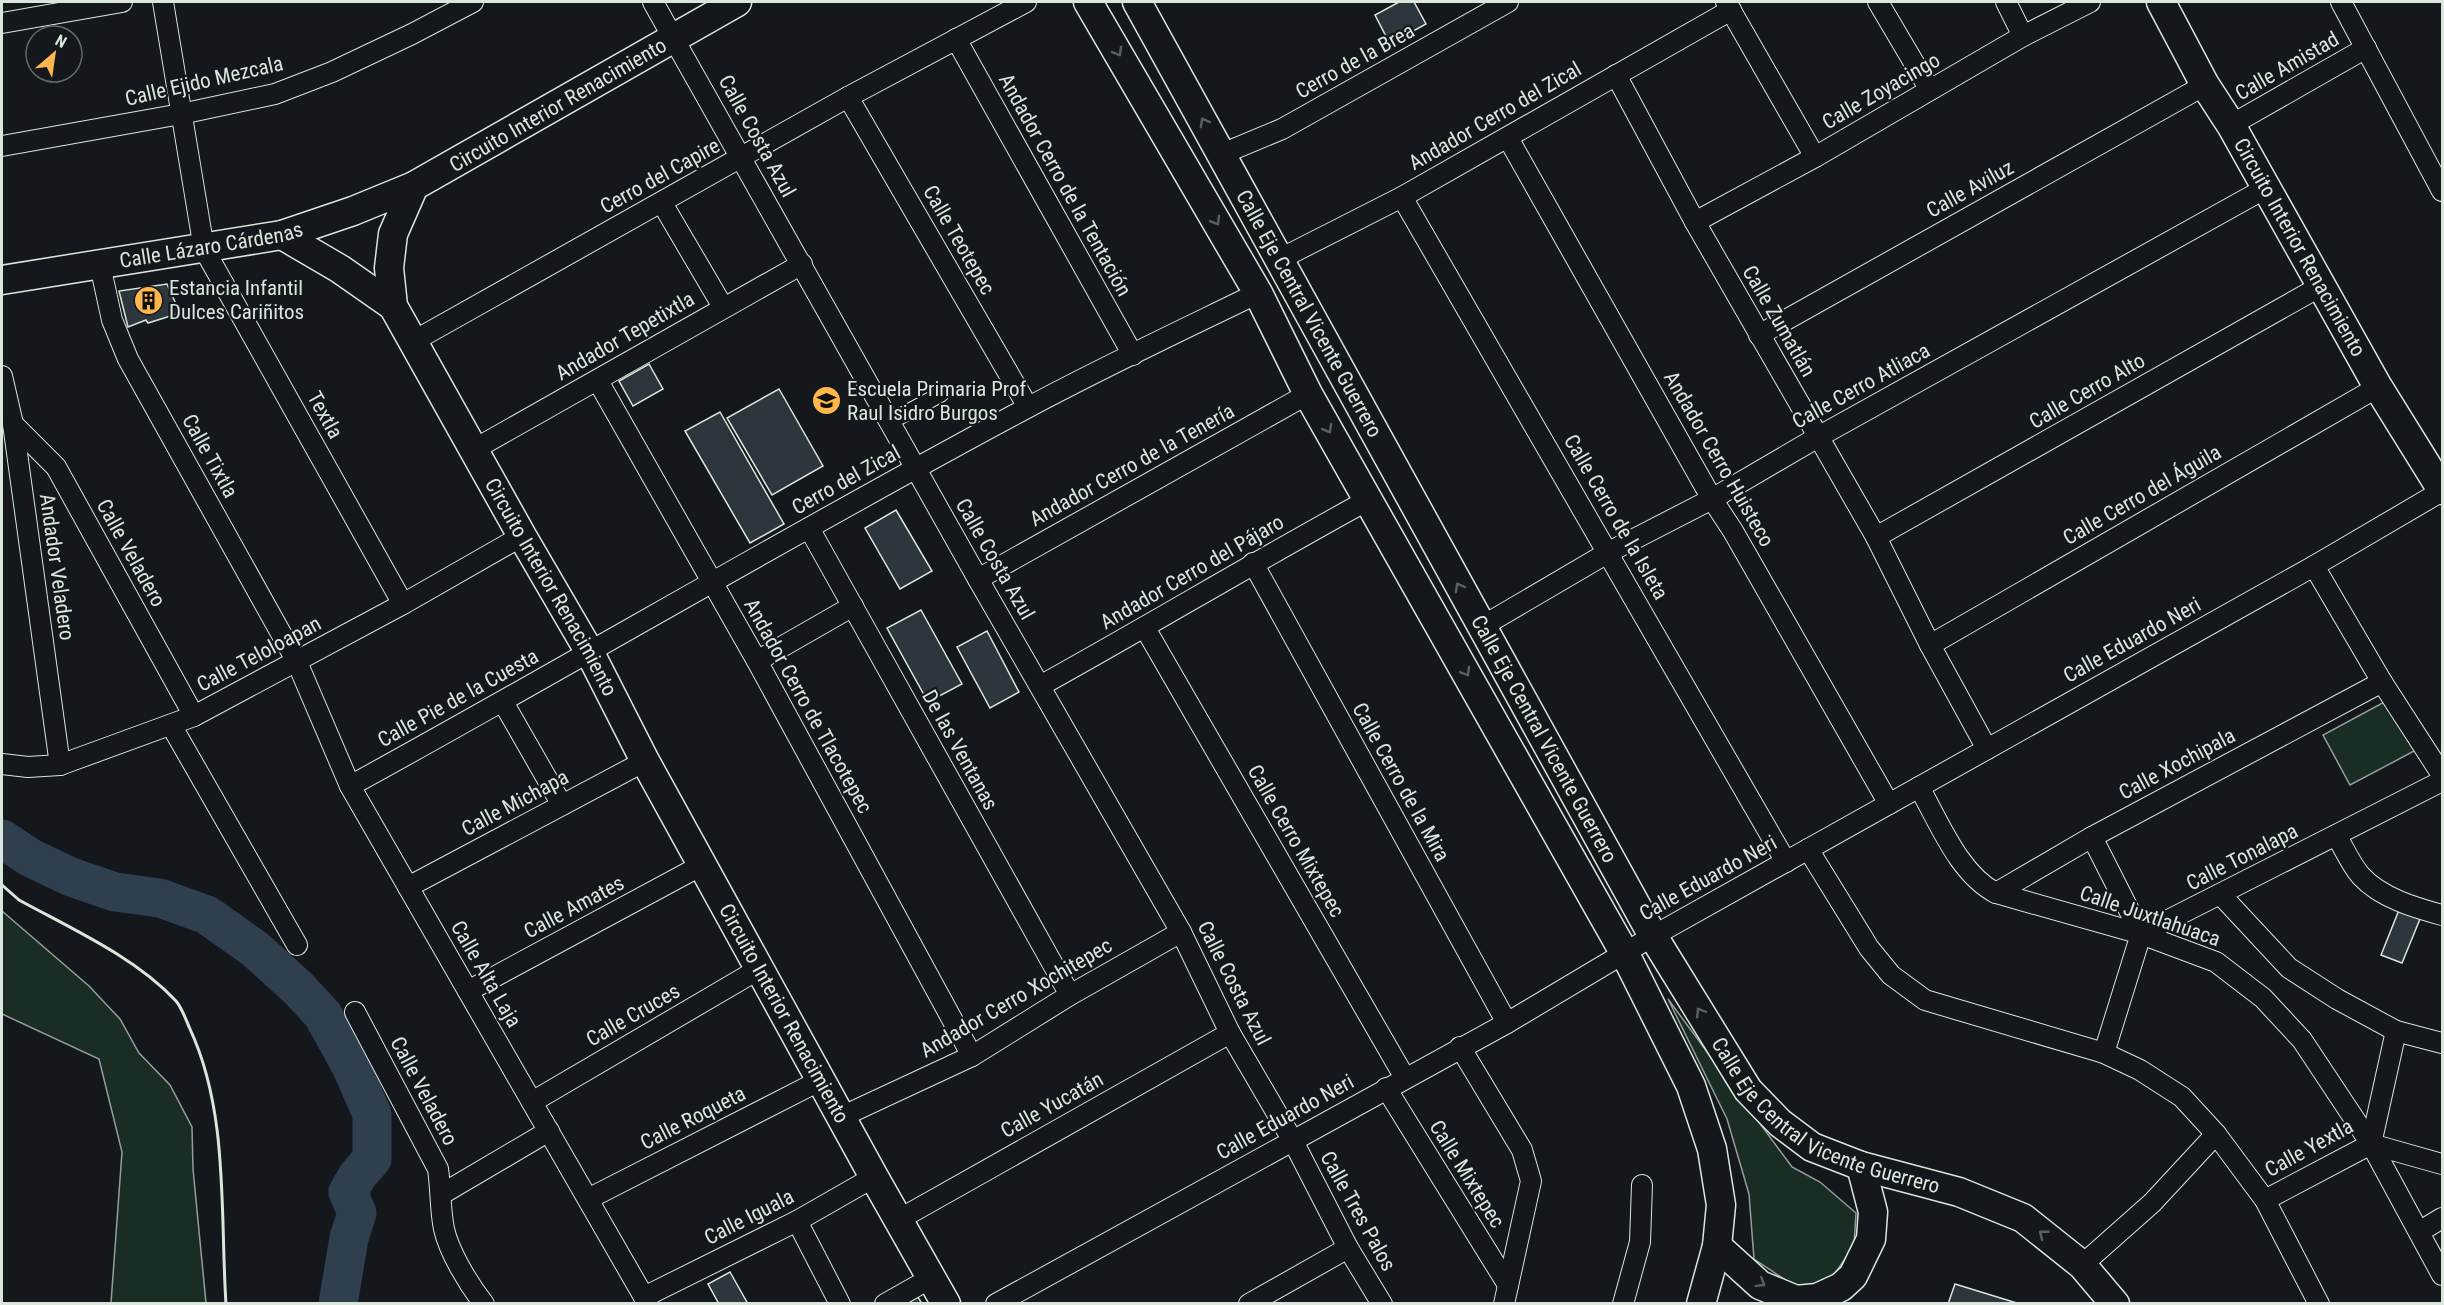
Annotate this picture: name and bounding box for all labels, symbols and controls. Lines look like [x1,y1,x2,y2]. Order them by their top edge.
street label: Cerro de la Brea [1291,18,1419,104]
north arrow [24,24,84,84]
street label: Calle Amistad [2231,27,2343,105]
text: N [52,31,70,52]
street label: Circuito Interior Renacimiento [445,33,671,177]
one-way arrow [1110,46,1122,56]
street label: Calle Zoyacingo [1818,48,1944,134]
street label: Calle Ejido Mezcala [123,51,285,111]
street label: Andador Cerro del Zical [1405,57,1585,175]
street label: Andador Cerro de la Tentación [994,70,1136,300]
street label: Calle Costa Azul [714,71,800,201]
one-way arrow [1199,117,1211,128]
street label: Cerro del Capire [596,133,724,219]
street label: Circuito Interior Renacimiento [2229,134,2370,361]
street label: Calle Aviluz [1922,155,2018,223]
street label: Calle Teotepec [918,181,1000,299]
street label: Calle Eje Central Vicente Guerrero [1231,186,1387,441]
one-way arrow [1208,215,1220,225]
street label: Calle Lázaro Cárdenas [118,217,306,273]
street label: Calle Zumatlán [1738,261,1820,381]
place label: Estancia Infantil Dulces Cariñitos [169,276,304,324]
building icon: Estancia Infantil Dulces Cariñitos [132,284,164,316]
street label: Andador Tepetixtla [552,287,698,385]
street label: Calle Cerro Atliaca [1788,338,1934,434]
street label: Calle Cerro Alto [2025,348,2149,434]
street label: Andador Cerro Huisteco [1659,367,1779,551]
place label: Escuela Primaria Prof Raul Isidro Burgos [847,377,1027,425]
school or university icon: Escuela Primaria Prof Raul Isidro Burgos [810,385,842,417]
street label: Textla [302,387,348,443]
street label: Andador Cerro de la Tenería [1026,399,1238,531]
street label: Calle Tixtla [177,410,243,502]
one-way arrow [1321,423,1333,433]
street label: Calle Cerro de la Isleta [1559,430,1673,604]
street label: Cerro del Zical [788,440,904,520]
street label: Calle Cerro del Águila [2059,440,2225,550]
street label: Circuito Interior Renacimiento [480,474,622,700]
street label: Andador Veladero [35,492,79,642]
street label: Calle Costa Azul [951,494,1039,624]
street label: Calle Veladero [92,495,170,611]
street label: Andador Cerro del Pájaro [1096,510,1288,634]
one-way arrow [1455,583,1466,593]
street label: Calle Eduardo Neri [2059,592,2205,688]
street label: Andador Cerro de Tlacotepec [739,595,877,817]
street label: Calle Teloloapan [193,611,325,697]
street label: Calle Eje Central Vicente Guerrero [1466,611,1622,867]
street label: Calle Pie de la Cuesta [374,644,542,752]
one-way arrow [1458,666,1470,676]
street label: De las Ventanas [917,686,1003,814]
street label: Calle Cerro de la Mira [1347,699,1455,865]
street label: Calle Xochipala [2115,723,2239,805]
street label: Calle Cerro Mixtepec [1243,761,1349,921]
street label: Calle Michapa [458,765,572,841]
street label: Calle Tonalapa [2182,819,2302,895]
street label: Calle Eduardo Neri [1635,830,1781,926]
street label: Calle Amates [520,871,628,943]
street label: Calle Juxtlahuaca [2077,881,2223,951]
street label: Circuito Interior Renacimiento [714,900,854,1127]
street label: Calle Alta Laja [446,916,526,1032]
street label: Calle Costa Azul [1192,917,1276,1049]
street label: Andador Cerro Xochitepec [916,933,1116,1063]
street label: Calle Cruces [582,979,684,1051]
one-way arrow [1697,1008,1708,1019]
street label: Calle Veladero [385,1033,463,1149]
street label: Calle Eje Central Vicente Guerrero [1707,1033,1942,1198]
street label: Calle Yucatán [997,1067,1107,1143]
street label: Calle Eduardo Neri [1212,1069,1358,1165]
street label: Calle Roqueta [636,1081,750,1155]
street label: Calle Yextla [2261,1114,2357,1182]
street label: Calle Mixtepec [1424,1116,1510,1232]
street label: Calle Tres Palos [1315,1147,1401,1275]
street label: Calle Iguala [700,1184,798,1250]
one-way arrow [2039,1230,2050,1241]
one-way arrow [1755,1276,1765,1288]

